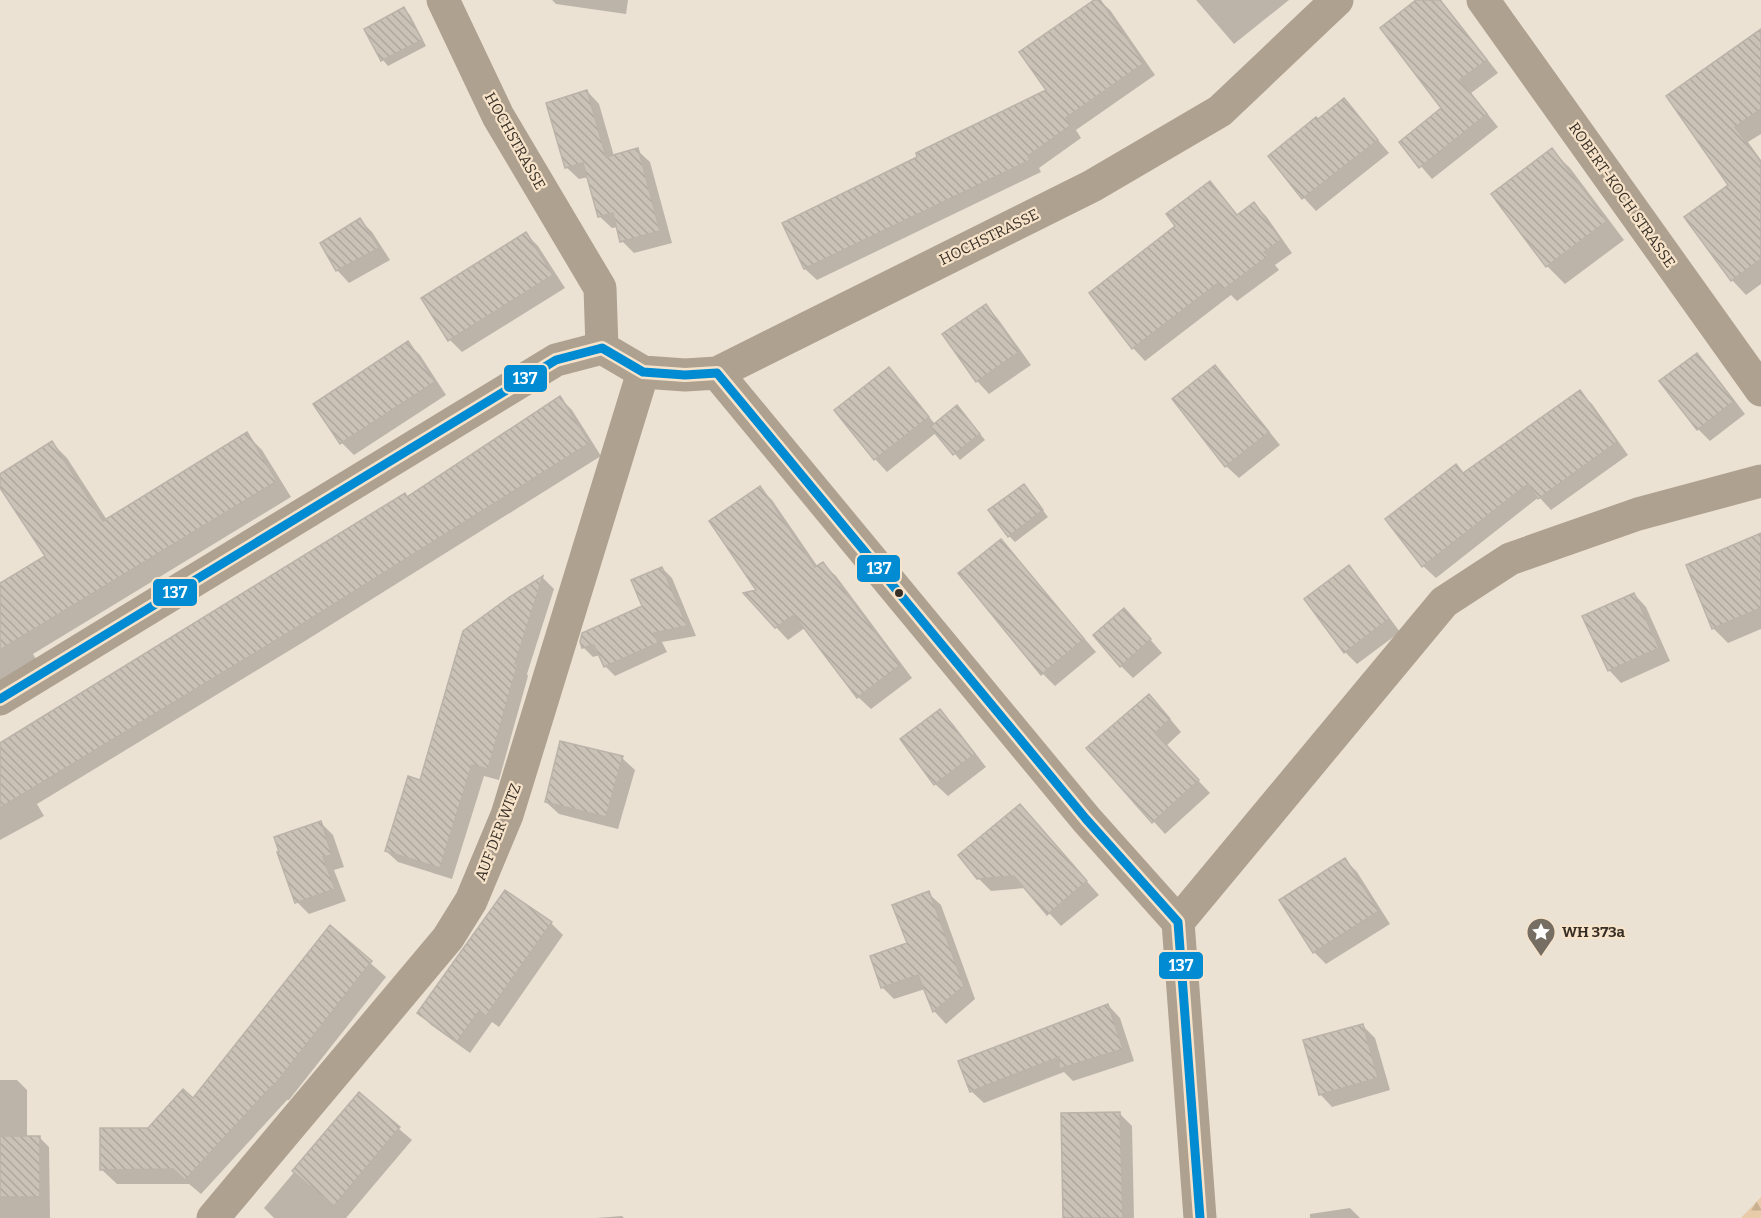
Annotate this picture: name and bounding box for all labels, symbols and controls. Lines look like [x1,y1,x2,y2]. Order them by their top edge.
street label: HOCHSTRASSE [481,89,549,193]
street label: ROBERT-KOCH STRASSE [1565,119,1679,271]
street label: HOCHSTRASSE [936,205,1042,269]
line badge: 137 [503,364,548,393]
text: 137 [513,369,538,388]
line badge: 137 [856,554,901,583]
text: 137 [867,559,892,578]
line badge: 137 [152,578,198,607]
text: 137 [163,583,188,602]
unlabelled marker [893,587,905,599]
street label: AUF DER WITZ [471,781,525,883]
place icon: WH 373a [1525,916,1557,958]
place label: WH 373a [1562,923,1626,941]
line badge: 137 [1158,951,1204,980]
text: 137 [1169,956,1194,975]

